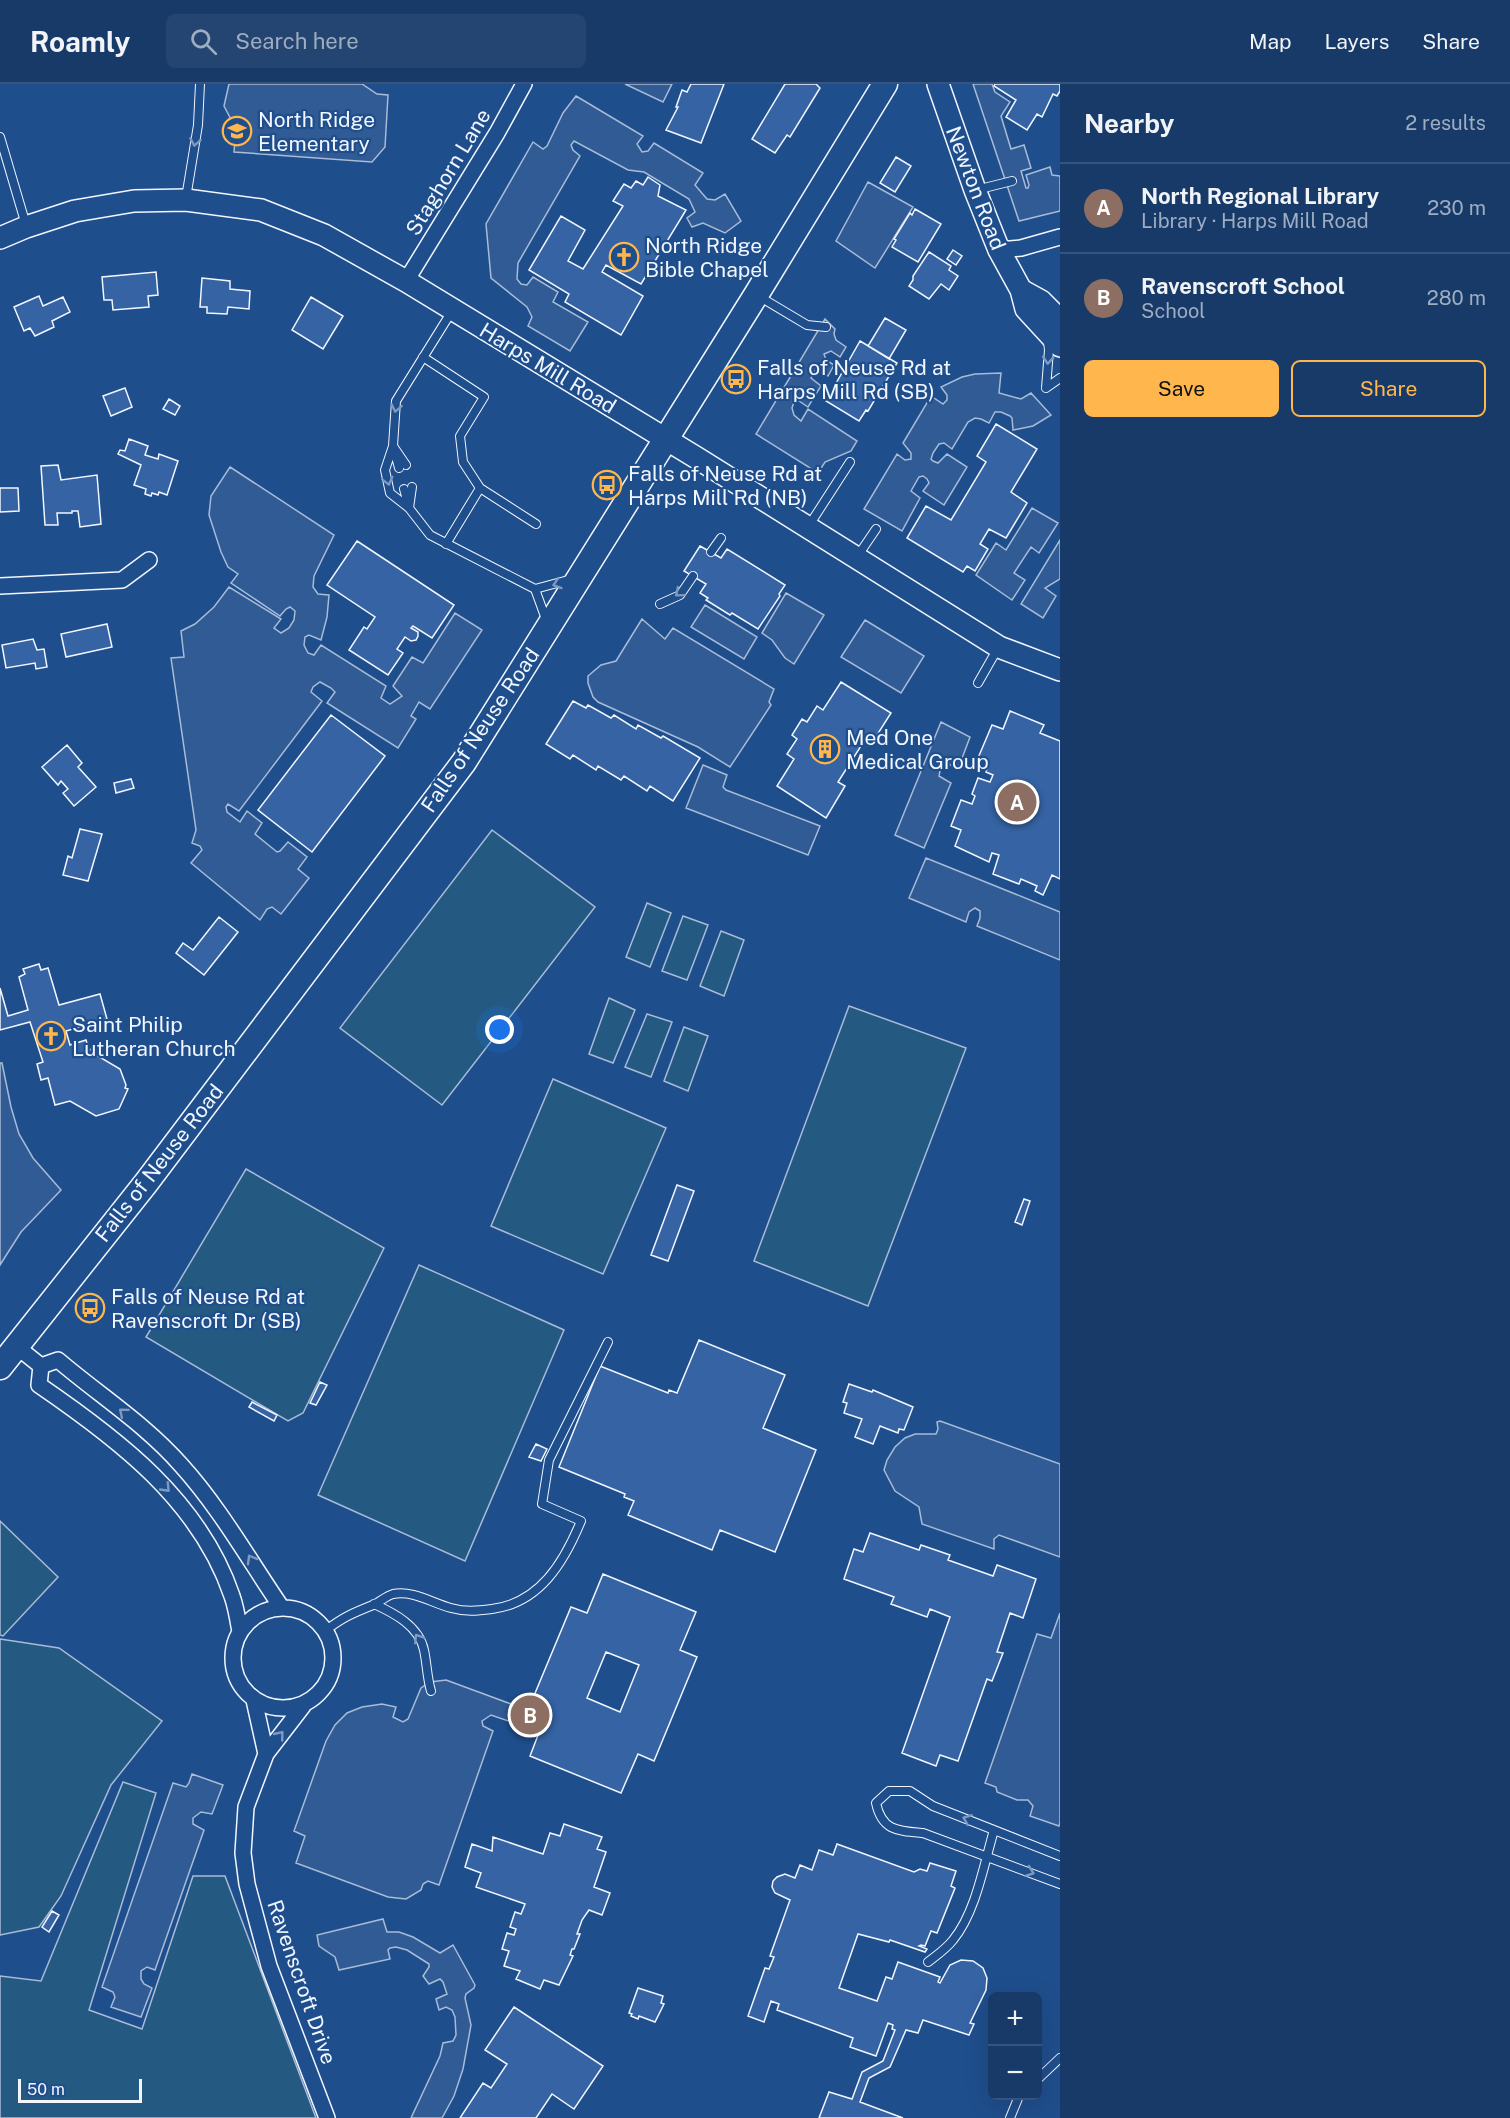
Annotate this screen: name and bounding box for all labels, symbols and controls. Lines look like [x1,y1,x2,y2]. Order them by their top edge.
search box [166,14,586,68]
text: Roamly [30,25,130,58]
icon: search [187,25,220,58]
text: Search here [235,28,359,54]
text: Map [1249,29,1292,54]
text: Layers [1325,29,1389,54]
text: Share [1422,29,1480,54]
street label: Staghorn Lane [400,104,496,240]
place label: North Ridge Elementary [258,107,375,156]
text: Nearby [1084,108,1174,139]
text: 2 results [1405,111,1486,135]
school or university icon: North Ridge Elementary [221,115,253,147]
street label: Newton Road [941,123,1011,253]
one-way arrow [189,137,202,147]
text: North Regional Library [1141,183,1379,209]
text: A [1096,196,1111,220]
text: 230 m [1427,196,1486,220]
text: Library · Harps Mill Road [1141,209,1369,233]
place label: North Ridge Bible Chapel [645,233,769,282]
church icon: North Ridge Bible Chapel [608,241,640,273]
text: Ravenscroft School [1141,273,1345,299]
text: B [1097,286,1110,310]
text: 280 m [1427,286,1486,310]
text: School [1141,299,1205,323]
street label: Harps Mill Road [475,317,621,419]
place label: Falls of Neuse Rd at Harps Mill Rd (SB) [757,355,951,404]
one-way arrow [1042,355,1055,365]
button: Save [1084,360,1279,417]
button: Share [1291,360,1486,417]
bus stop icon: Falls of Neuse Rd at Harps Mill Rd (SB) [720,363,752,395]
one-way arrow [390,403,402,413]
place label: Falls of Neuse Rd at Harps Mill Rd (NB) [628,461,822,510]
bus stop icon: Falls of Neuse Rd at Harps Mill Rd (NB) [591,469,623,501]
one-way arrow [380,476,393,486]
one-way arrow [552,577,563,589]
one-way arrow [674,585,685,596]
street label: Falls of Neuse Road [416,643,544,817]
place label: Med One Medical Group [846,725,989,774]
building icon: Med One Medical Group [809,733,841,765]
pin: A [998,780,1036,824]
place label: Saint Philip Lutheran Church [72,1012,236,1061]
your location [485,1015,514,1044]
church icon: Saint Philip Lutheran Church [35,1020,67,1052]
street label: Falls of Neuse Road [90,1079,228,1247]
place label: Falls of Neuse Rd at Ravenscroft Dr (SB) [111,1284,305,1333]
bus stop icon: Falls of Neuse Rd at Ravenscroft Dr (SB) [74,1292,106,1324]
one-way arrow [119,1409,130,1420]
one-way arrow [159,1481,170,1491]
one-way arrow [246,1555,258,1565]
one-way arrow [414,1633,425,1644]
pin: B [510,1692,550,1738]
one-way arrow [273,1731,284,1742]
one-way arrow [962,1814,973,1826]
one-way arrow [1024,1865,1035,1878]
street label: Ravenscroft Drive [262,1897,342,2067]
map controls [988,1992,1042,2100]
button: + [988,1992,1042,2046]
button: − [988,2046,1042,2100]
scale bar [18,2076,142,2104]
text: 50 m [27,2080,65,2099]

